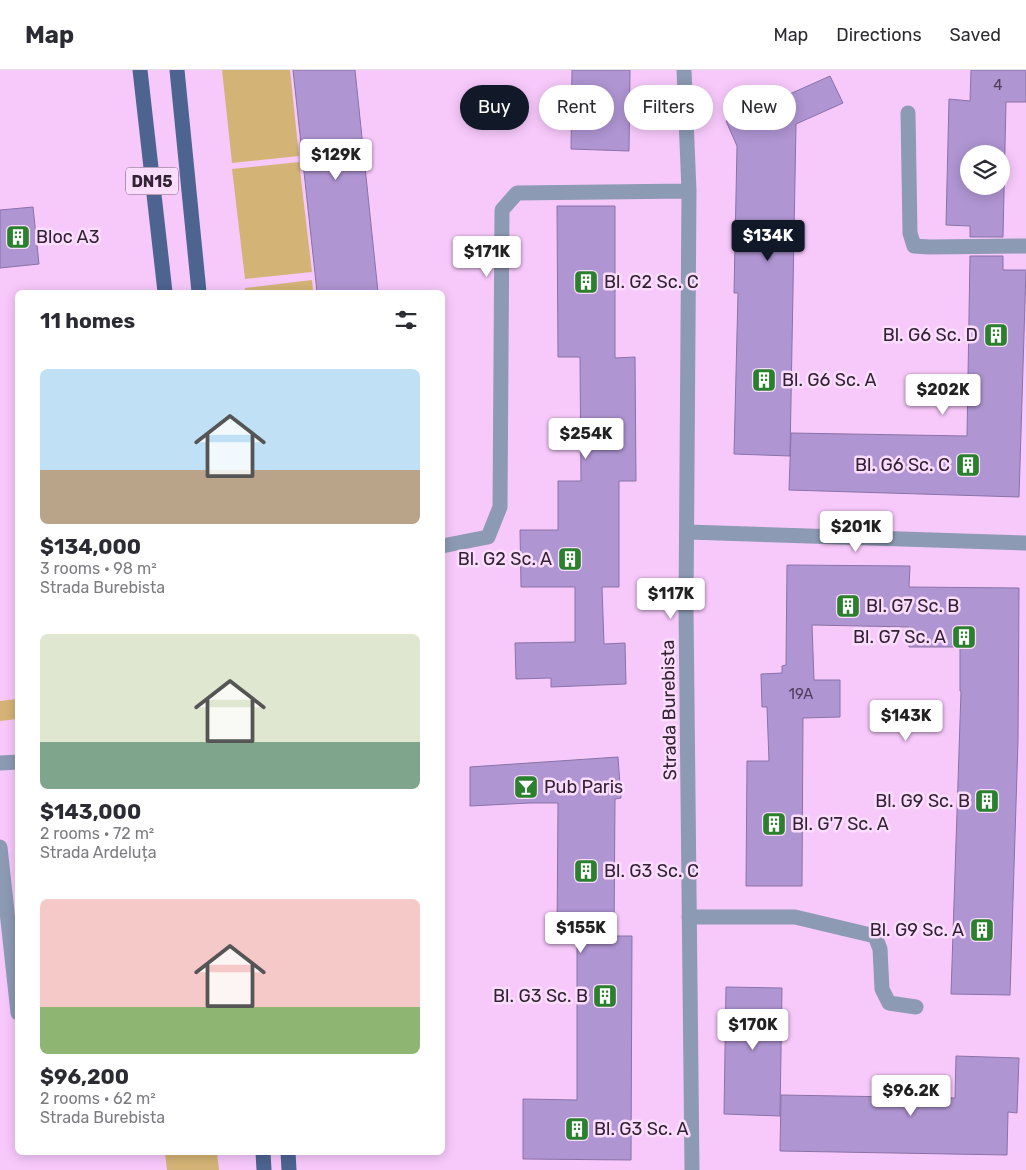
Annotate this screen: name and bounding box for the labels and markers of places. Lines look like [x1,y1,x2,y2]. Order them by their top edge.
pin: $129K [301,138,371,181]
pin: $134K [733,220,803,262]
building icon: Bloc A3 [5,224,31,250]
place label: Bloc A3 [36,226,99,248]
pin: $171K [452,236,522,278]
building icon: Bl. G2 Sc. C [573,269,599,295]
place label: Bl. G2 Sc. C [604,271,699,293]
building icon: Bl. G6 Sc. D [983,322,1009,348]
place label: Bl. G6 Sc. D [883,324,978,346]
building icon: Bl. G6 Sc. A [751,367,777,393]
place label: Bl. G6 Sc. A [782,369,877,391]
pin: $202K [908,374,978,416]
pin: $254K [551,418,621,460]
building icon: Bl. G6 Sc. C [955,452,981,478]
place label: Bl. G6 Sc. C [855,454,950,476]
pin: $201K [821,510,891,553]
building icon: Bl. G2 Sc. A [557,546,583,572]
place label: Bl. G2 Sc. A [458,548,552,570]
pin: $117K [636,578,706,620]
building icon: Bl. G7 Sc. B [835,593,861,619]
place label: Bl. G7 Sc. B [866,595,959,617]
building icon: Bl. G7 Sc. A [951,624,977,650]
place label: Bl. G7 Sc. A [853,626,946,648]
pin: $143K [871,700,941,742]
bar icon: Pub Paris [513,774,539,800]
place label: Pub Paris [544,776,623,798]
building icon: Bl. G9 Sc. B [974,788,1000,814]
place label: Bl. G9 Sc. B [875,790,970,812]
building icon: Bl. G'7 Sc. A [761,811,787,837]
place label: Bl. G'7 Sc. A [792,813,889,835]
building icon: Bl. G3 Sc. C [573,858,599,884]
place label: Bl. G3 Sc. C [604,860,699,882]
pin: $155K [546,912,616,954]
building icon: Bl. G9 Sc. A [969,917,995,943]
place label: Bl. G9 Sc. A [870,919,964,941]
building icon: Bl. G3 Sc. B [592,983,618,1009]
place label: Bl. G3 Sc. B [493,985,588,1007]
pin: $170K [718,1008,788,1051]
pin: $96.2K [870,1074,952,1117]
building icon: Bl. G3 Sc. A [564,1116,590,1142]
place label: Bl. G3 Sc. A [594,1118,689,1140]

